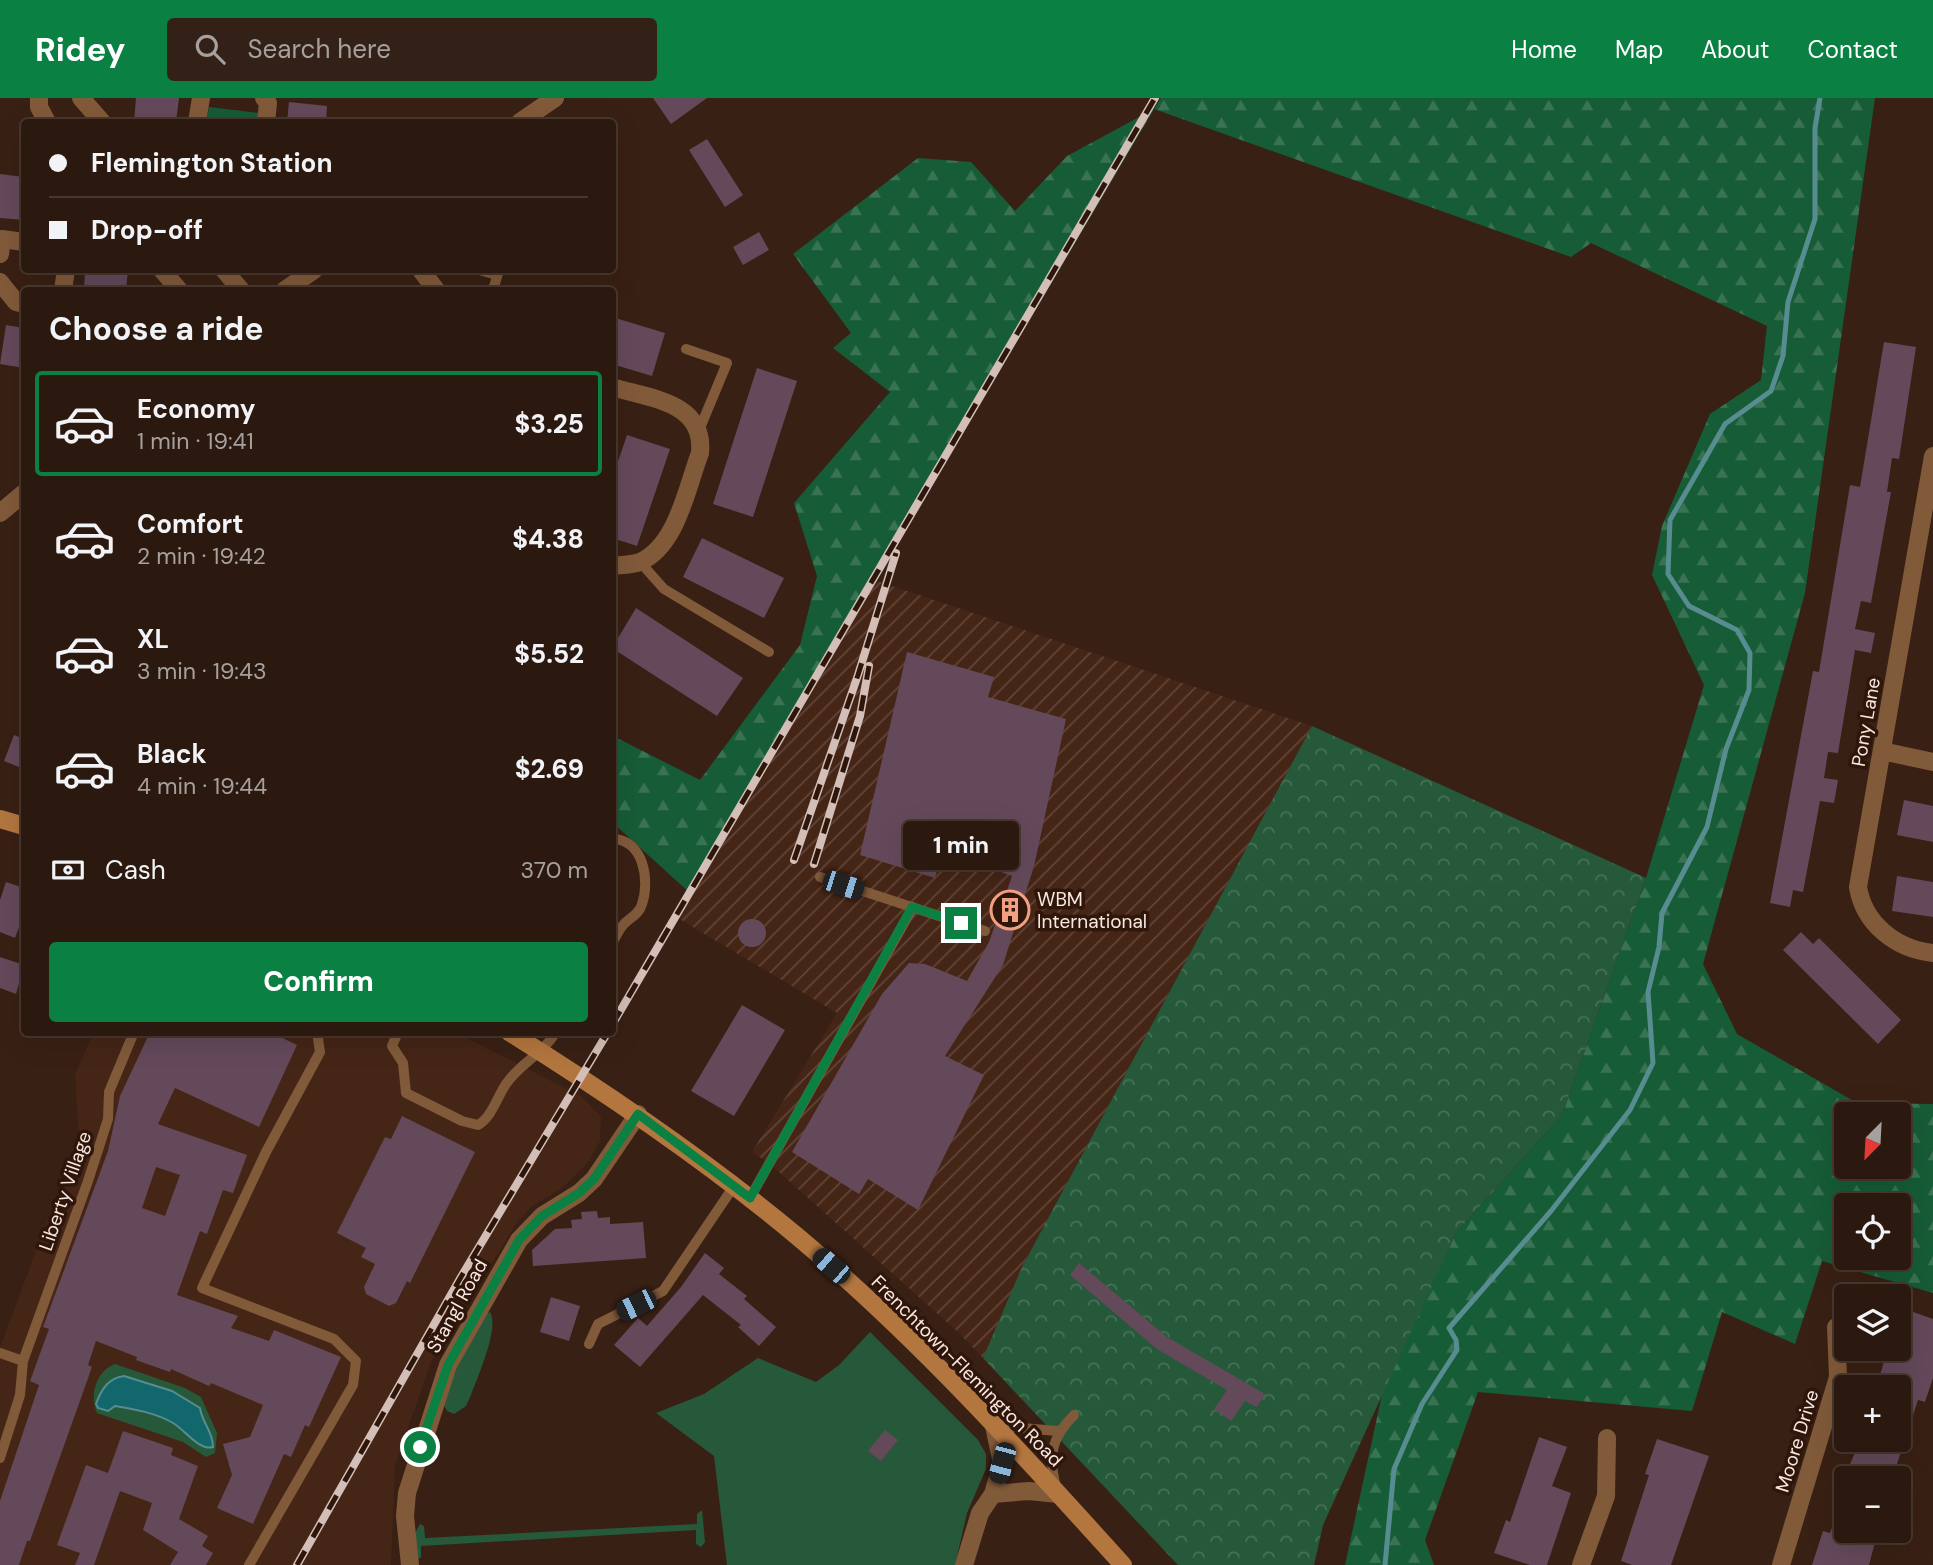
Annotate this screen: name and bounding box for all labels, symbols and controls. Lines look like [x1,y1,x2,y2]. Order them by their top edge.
search box [167,18,657,81]
text: Ridey [35,28,125,71]
icon: search [191,30,229,68]
text: Search here [247,32,391,66]
text: Home [1511,34,1577,65]
text: Map [1615,34,1663,65]
text: About [1701,34,1770,65]
text: Contact [1808,34,1898,65]
text: Flemington Station [91,146,332,180]
text: Drop-off [91,213,203,247]
text: Choose a ride [49,308,264,350]
icon: car [53,392,116,455]
text: Economy [137,392,255,426]
text: $3.25 [515,407,584,441]
text: 1 min · 19:41 [137,426,254,456]
icon: car [53,507,116,570]
text: Comfort [137,507,243,541]
text: $4.38 [512,522,584,556]
text: 2 min · 19:42 [137,541,266,571]
icon: car [53,622,116,685]
text: XL [137,622,169,656]
text: $5.52 [514,637,584,671]
text: 3 min · 19:43 [137,656,267,686]
street label: Pony Lane [1846,675,1886,769]
icon: car [53,737,116,800]
text: Black [137,737,207,771]
text: $2.69 [515,752,584,786]
text: 4 min · 19:44 [137,771,267,801]
callout: 1 min [903,822,1019,870]
text: 1 min [933,830,989,860]
icon: cash [49,851,87,889]
text: Cash [105,853,166,887]
text: 370 m [520,855,588,885]
car [820,869,867,901]
place label: WBM International [1037,887,1147,934]
building icon: WBM International [989,889,1031,931]
route end [945,907,977,939]
button: Confirm [49,942,588,1022]
north arrow [1834,1102,1911,1180]
map controls [1834,1102,1911,1543]
street label: Liberty Village [33,1128,97,1254]
button: locate [1834,1193,1911,1270]
car [809,1244,854,1288]
street label: Stangl Road [421,1255,493,1357]
street label: Frenchtown-Flemington Road [866,1270,1068,1472]
button: layers [1834,1284,1911,1361]
car [613,1286,660,1324]
button: + [1834,1375,1911,1452]
street label: Moore Drive [1770,1387,1824,1495]
route start [404,1431,436,1463]
car [987,1440,1018,1486]
button: − [1834,1466,1911,1543]

